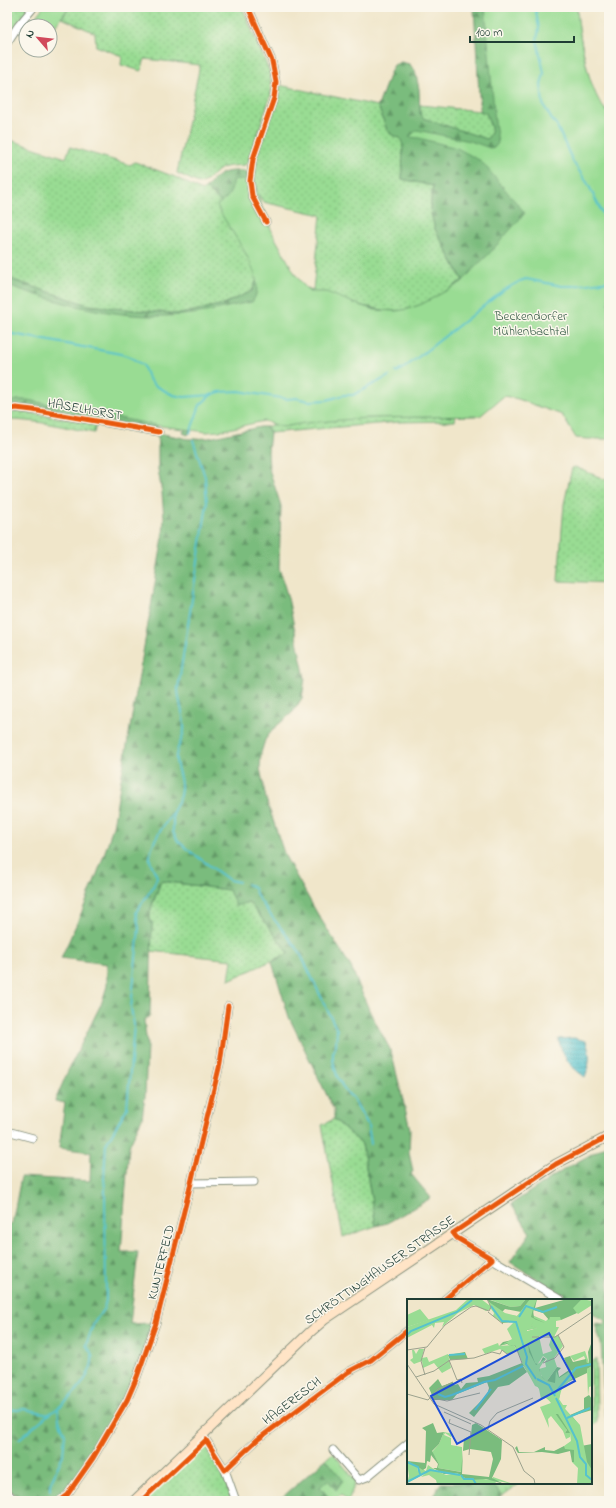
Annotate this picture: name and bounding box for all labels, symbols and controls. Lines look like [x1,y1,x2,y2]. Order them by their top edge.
north arrow [18,18,58,58]
scale bar [470,18,574,44]
text: 100 m [476,24,503,42]
text: N [21,27,39,41]
park label: Beckendorfer Mühlenbachtal [493,307,569,341]
street label: HASELHORST [46,394,124,425]
street label: SCHRÖTTINGHAUSER STRASSE [301,1211,459,1330]
street label: KUNTERFELD [143,1223,180,1302]
inset map [407,1299,592,1484]
street label: HAGERESCH [258,1373,325,1430]

